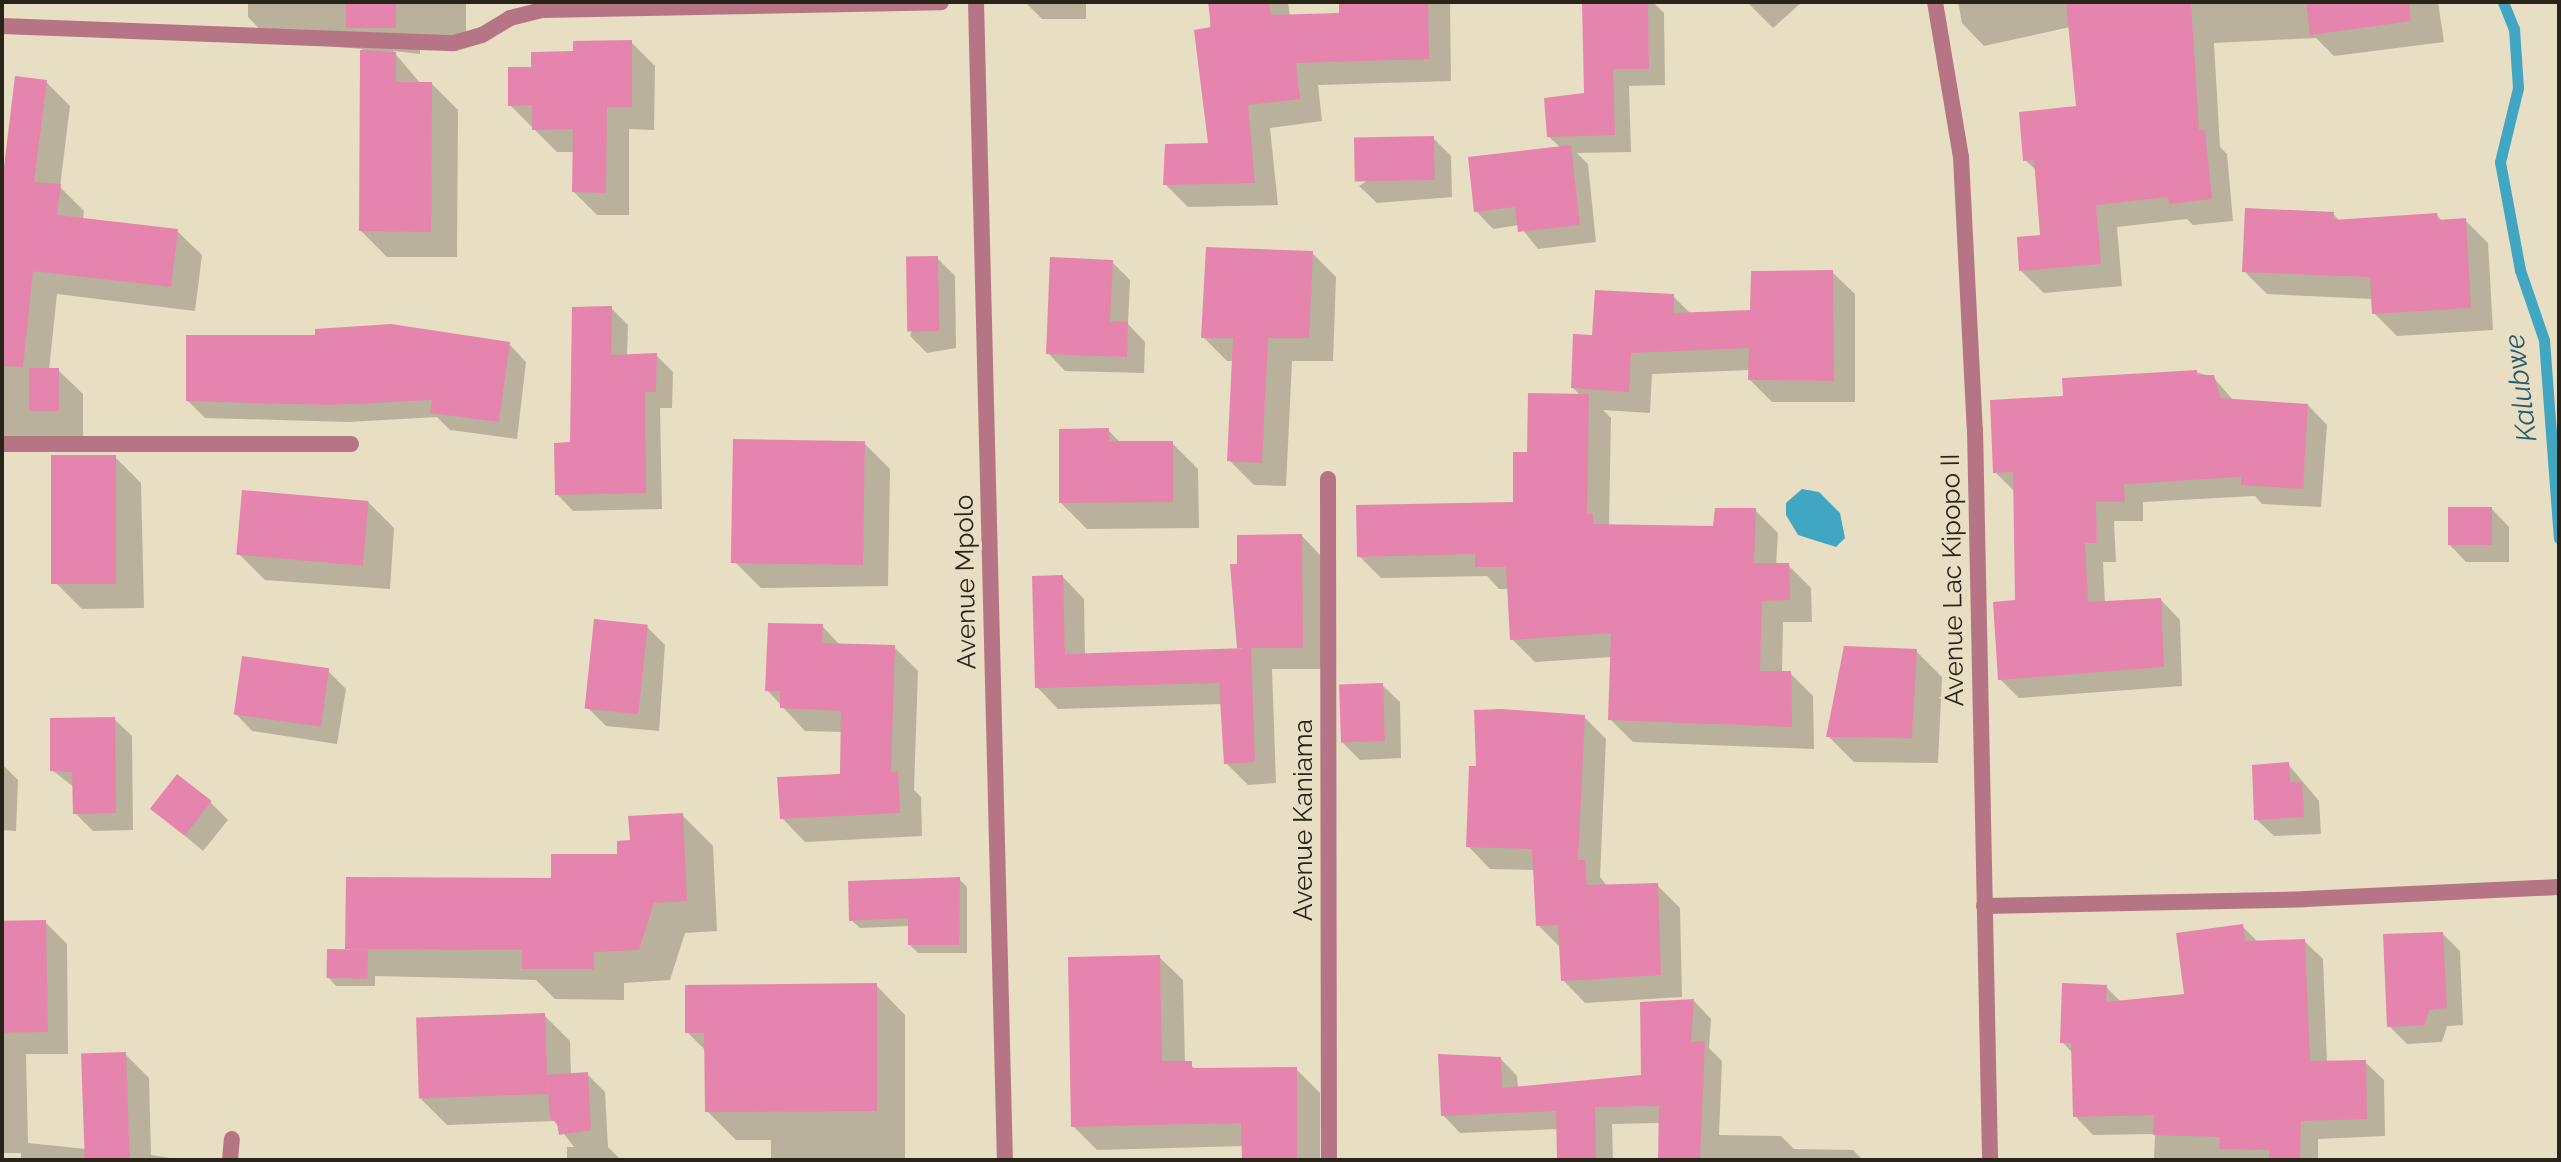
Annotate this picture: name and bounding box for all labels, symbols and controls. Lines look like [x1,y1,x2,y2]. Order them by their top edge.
water label: Kalubwe [2498,332,2544,444]
street label: Avenue Lac Kipopo II [1935,453,1971,707]
street label: Avenue Mpolo [949,494,983,670]
street label: Avenue Kaniama [1288,719,1320,921]

